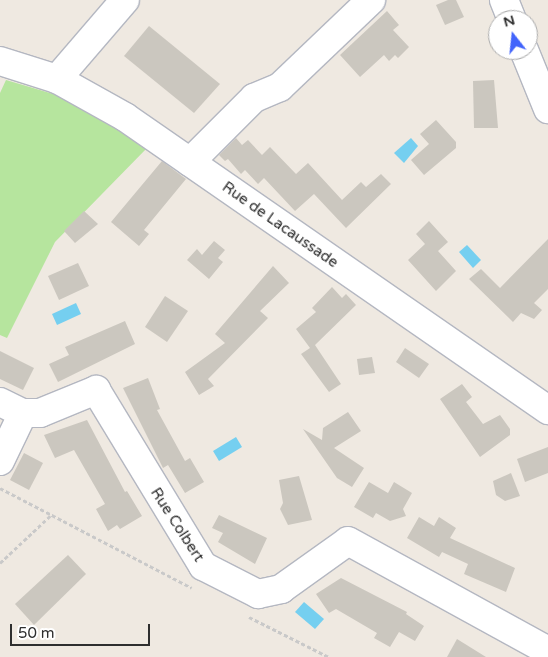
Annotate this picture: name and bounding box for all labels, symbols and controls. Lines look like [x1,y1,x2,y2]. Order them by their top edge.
north arrow [488,10,538,60]
text: N [501,11,517,31]
street label: Rue de Lacaussade [219,178,341,272]
street label: Rue Colbert [146,485,208,565]
scale bar [12,614,152,646]
text: 50 m [18,624,55,642]

